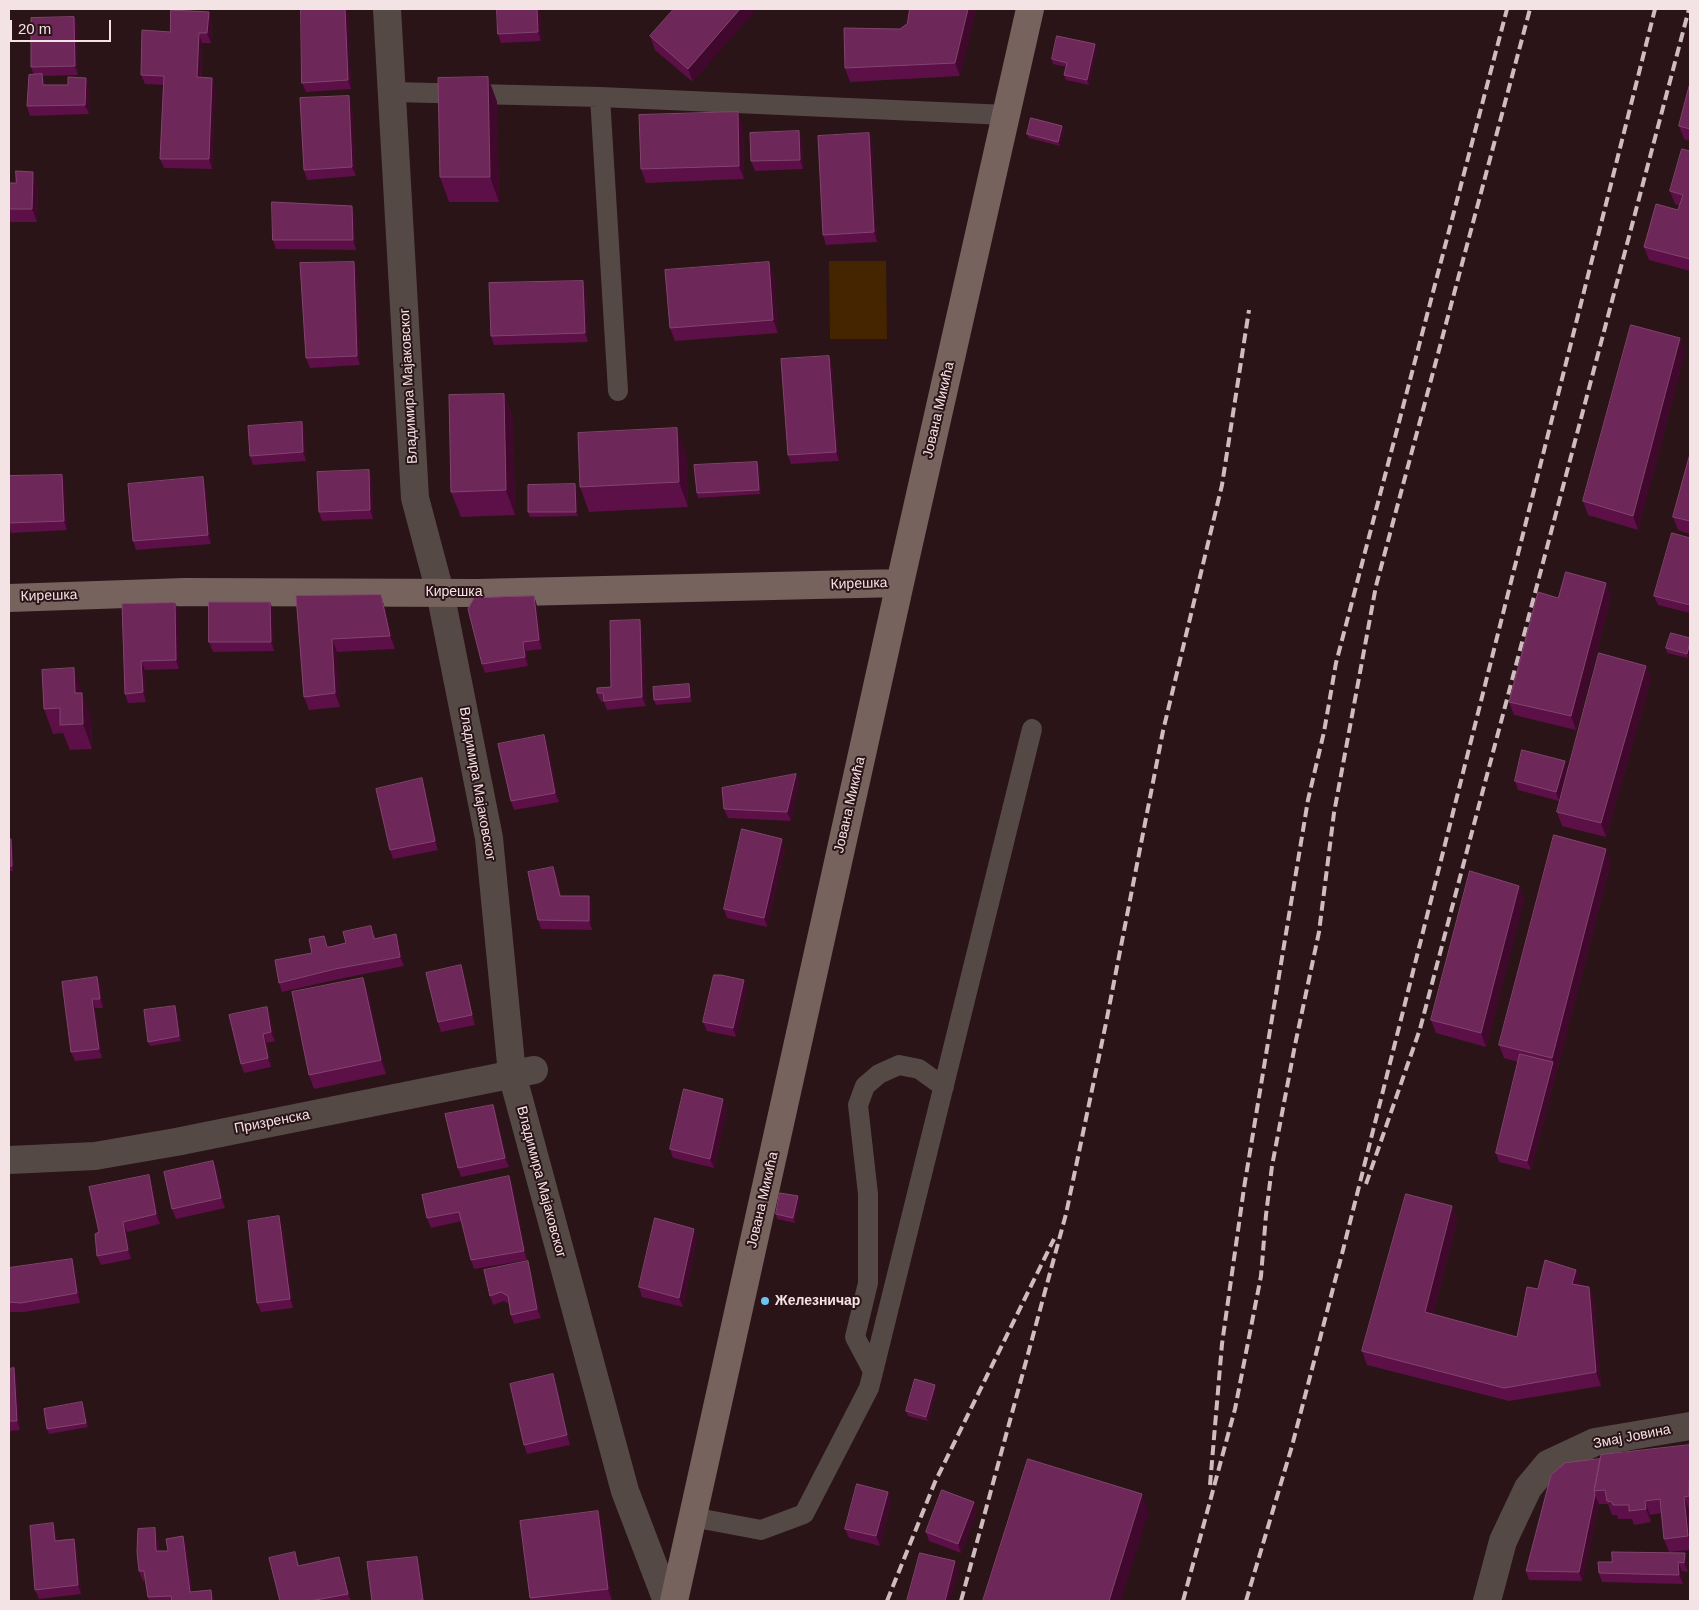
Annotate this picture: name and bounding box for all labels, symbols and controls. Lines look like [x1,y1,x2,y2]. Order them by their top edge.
scale bar [12,10,114,42]
text: 20 m [18,20,51,37]
street label: Владимира Мајаковског [397,308,421,464]
street label: Јована Микића [920,360,958,460]
street label: Кирешка [830,575,888,593]
street label: Кирешка [426,584,482,600]
street label: Кирешка [20,587,78,605]
street label: Владимира Мајаковског [455,706,499,862]
street label: Јована Микића [831,755,869,855]
street label: Владимира Мајаковског [513,1104,569,1260]
street label: Призренска [233,1106,311,1138]
street label: Јована Микића [744,1150,782,1250]
place label: Железничар [775,1293,860,1309]
marker: Железничар [759,1295,771,1307]
street label: Змај Јовина [1592,1421,1672,1453]

